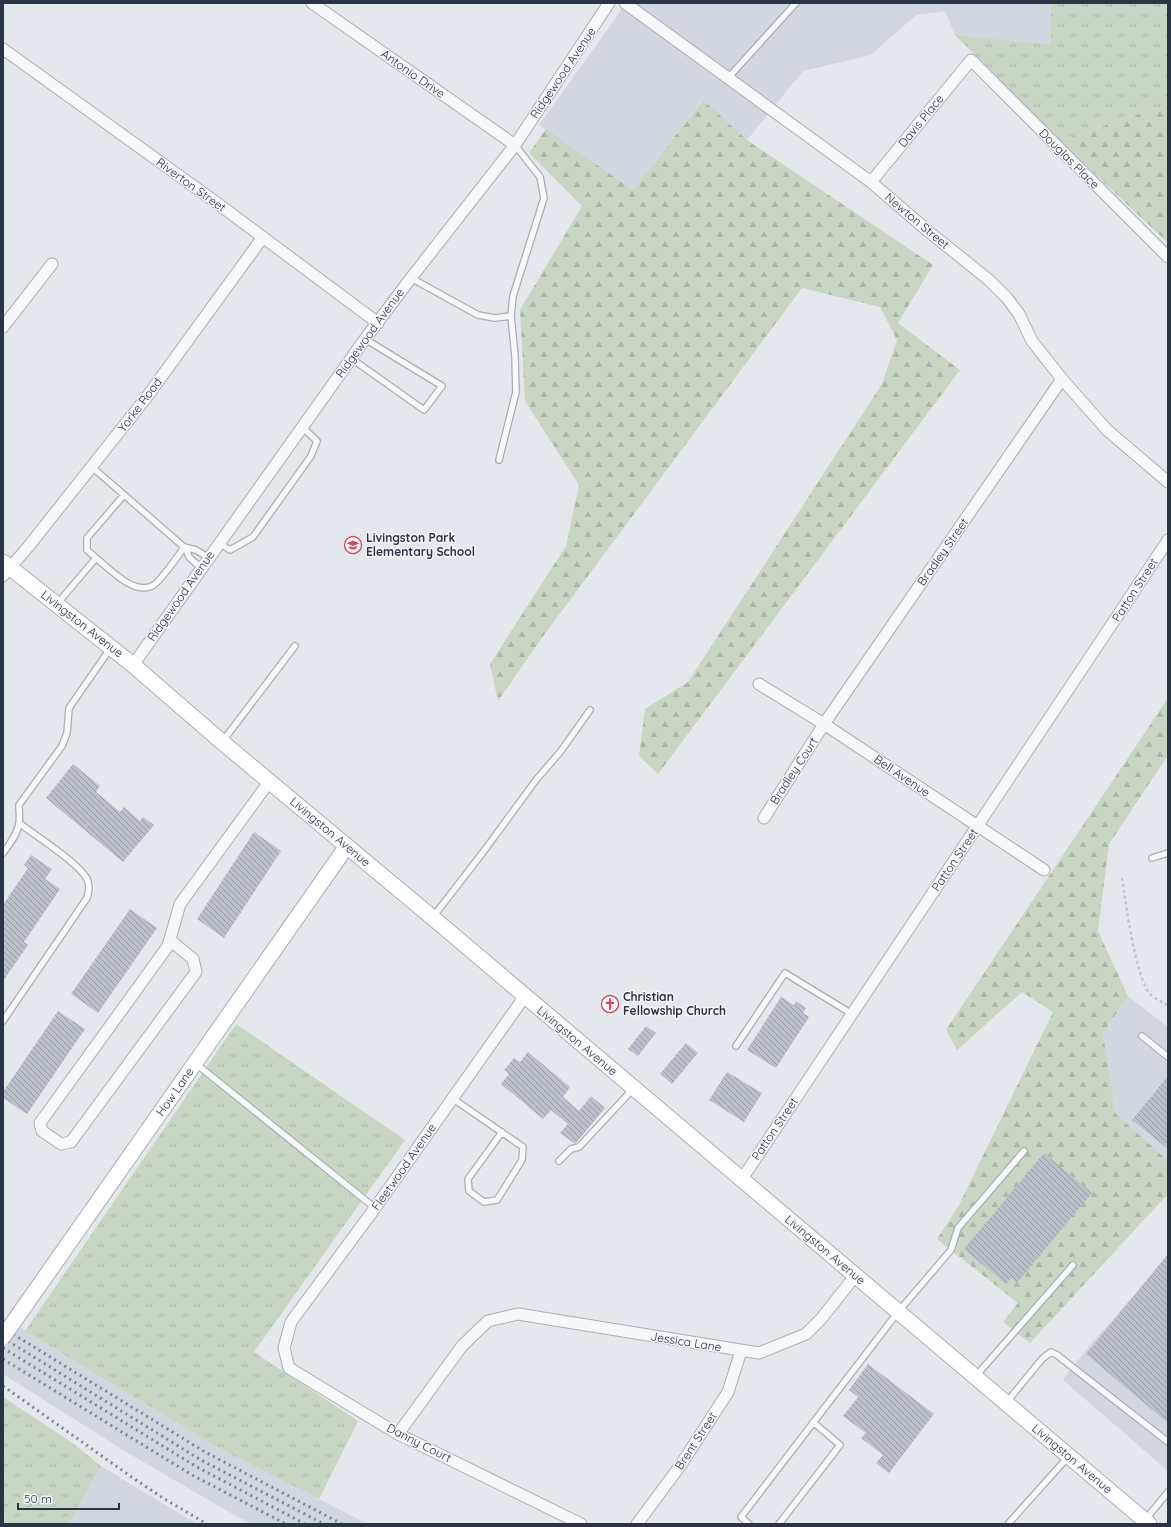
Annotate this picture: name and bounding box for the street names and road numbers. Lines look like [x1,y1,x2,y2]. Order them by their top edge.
street label: Ridgewood Avenue [526,24,599,121]
street label: Antonio Drive [378,46,448,101]
street label: Davis Place [895,91,947,150]
street label: Douglas Place [1036,125,1103,192]
street label: Riverton Street [153,154,229,215]
street label: Newton Street [882,189,953,252]
street label: Ridgewood Avenue [332,285,407,380]
street label: Yorke Road [114,375,165,435]
street label: Bradley Street [914,515,971,588]
street label: Ridgewood Avenue [144,547,218,644]
street label: Patton Street [1108,555,1161,624]
street label: Livingston Avenue [38,587,127,661]
street label: Bradley Court [766,734,821,807]
street label: Bell Avenue [871,751,933,800]
street label: Livingston Avenue [287,794,374,870]
street label: Patton Street [928,825,981,894]
street label: Livingston Avenue [534,1003,621,1079]
street label: How Lane [153,1064,197,1119]
street label: Patton Street [748,1094,801,1163]
street label: Fleetwood Avenue [368,1120,439,1213]
street label: Livingston Avenue [782,1212,869,1288]
street label: Jessica Lane [650,1328,723,1355]
street label: Brent Street [671,1409,720,1473]
street label: Danny Court [384,1420,454,1465]
street label: Livingston Avenue [1029,1421,1116,1497]

